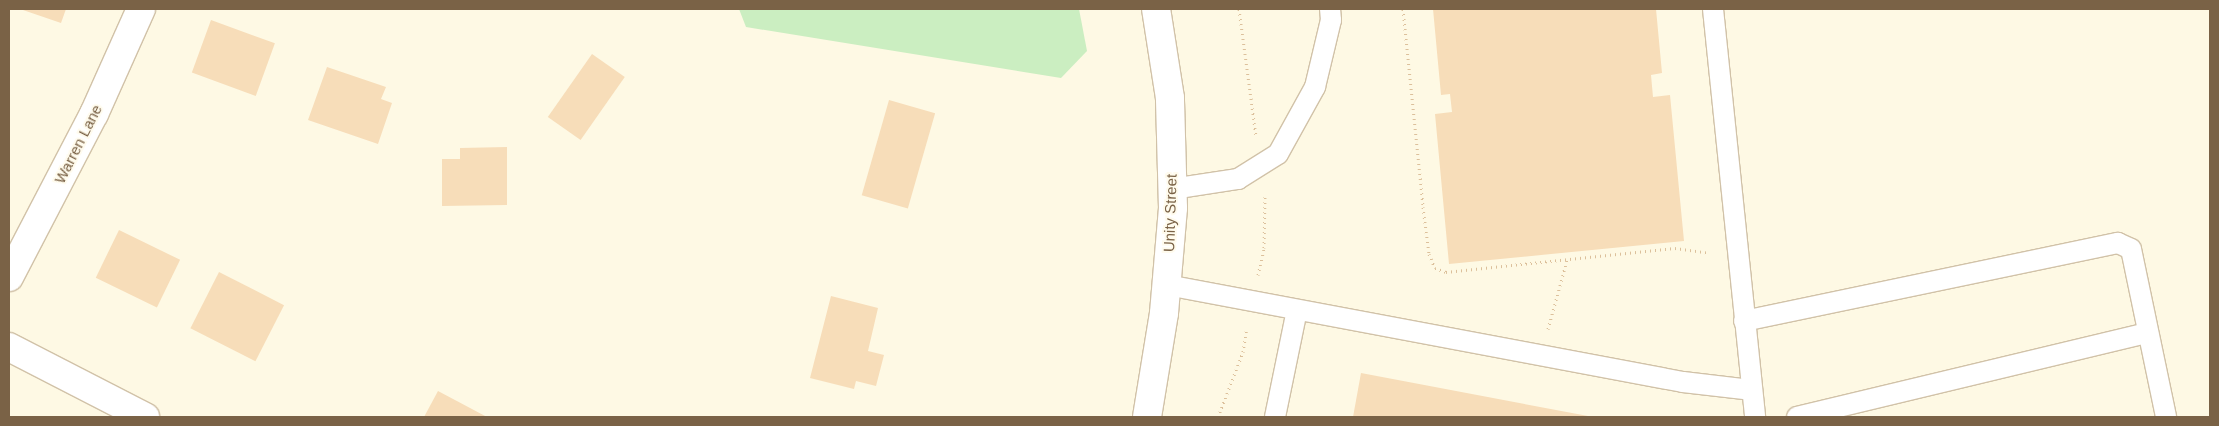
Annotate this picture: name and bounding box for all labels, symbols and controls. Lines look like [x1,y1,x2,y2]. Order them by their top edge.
street label: Warren Lane [50,102,106,186]
street label: Unity Street [1160,174,1180,252]

